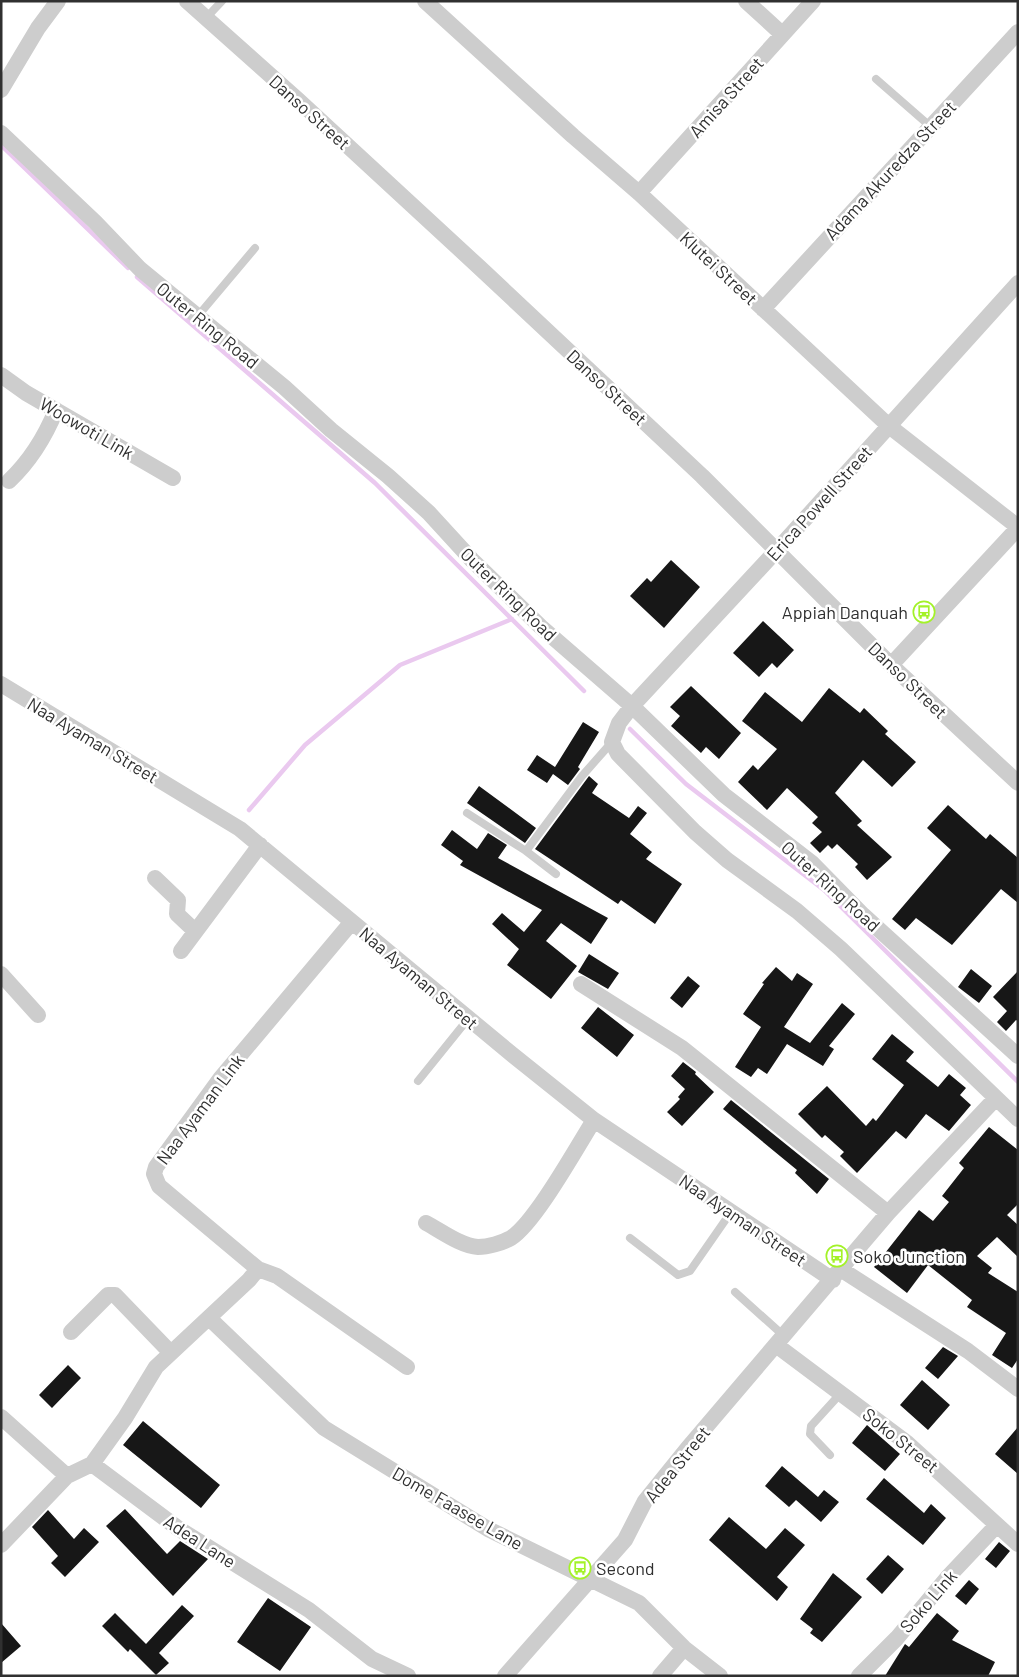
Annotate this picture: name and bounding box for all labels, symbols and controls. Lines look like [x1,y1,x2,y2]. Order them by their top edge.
street label: Amisa Street [684,52,768,142]
street label: Danso Street [265,70,355,154]
street label: Adama Akuredza Street [820,96,960,244]
street label: Klutei Street [676,227,762,309]
street label: Outer Ring Road [152,277,264,373]
street label: Danso Street [563,344,651,430]
street label: Woowoti Link [36,392,138,464]
street label: Erica Powell Street [762,441,876,565]
street label: Outer Ring Road [456,543,562,645]
bus stop icon: Appiah Danquah [912,600,936,624]
place label: Appiah Danquah [782,601,908,623]
street label: Danso Street [864,637,952,723]
street label: Naa Ayaman Street [24,692,162,788]
street label: Outer Ring Road [777,836,885,936]
street label: Naa Ayaman Street [355,922,483,1034]
street label: Naa Ayaman Link [151,1049,249,1169]
street label: Naa Ayaman Street [675,1169,811,1271]
bus stop icon: Soko Junction [825,1244,849,1268]
place label: Soko Junction [853,1245,965,1267]
street label: Soko Street [858,1403,944,1477]
street label: Adea Street [640,1421,714,1507]
street label: Dome Faasee Lane [389,1462,527,1554]
street label: Adea Lane [160,1510,240,1572]
bus stop icon: Second [568,1556,592,1580]
place label: Second [596,1557,655,1579]
street label: Soko Link [895,1565,961,1637]

